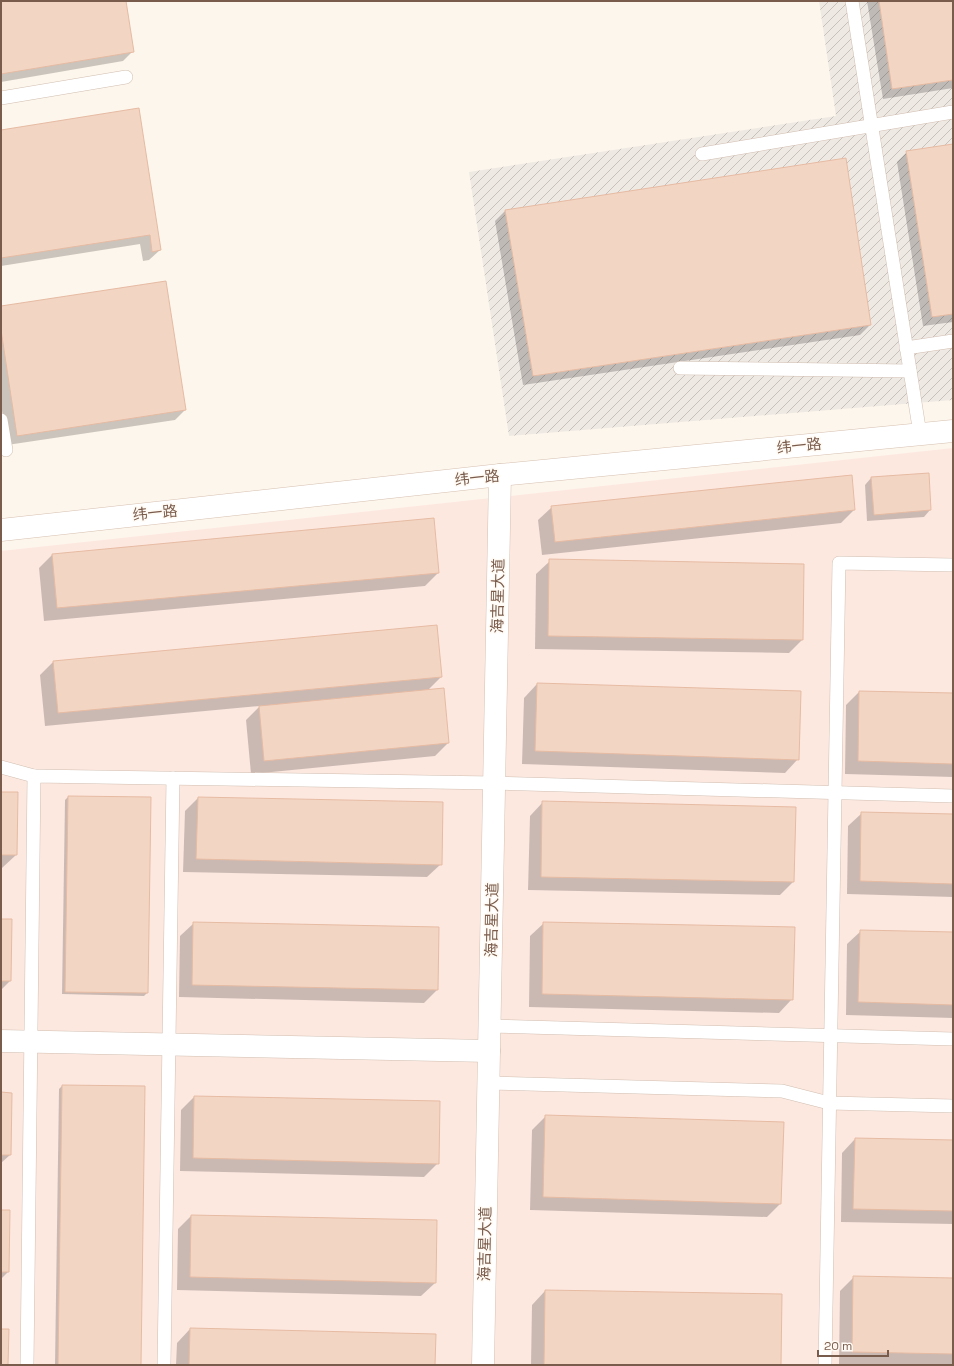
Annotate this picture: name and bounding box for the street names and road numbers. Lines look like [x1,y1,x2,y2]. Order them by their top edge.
street label: 纬一路 [776,434,822,457]
street label: 纬一路 [454,466,500,489]
street label: 纬一路 [132,501,178,524]
street label: 海吉星大道 [487,558,508,634]
street label: 海吉星大道 [481,882,502,958]
street label: 海吉星大道 [474,1206,495,1282]

